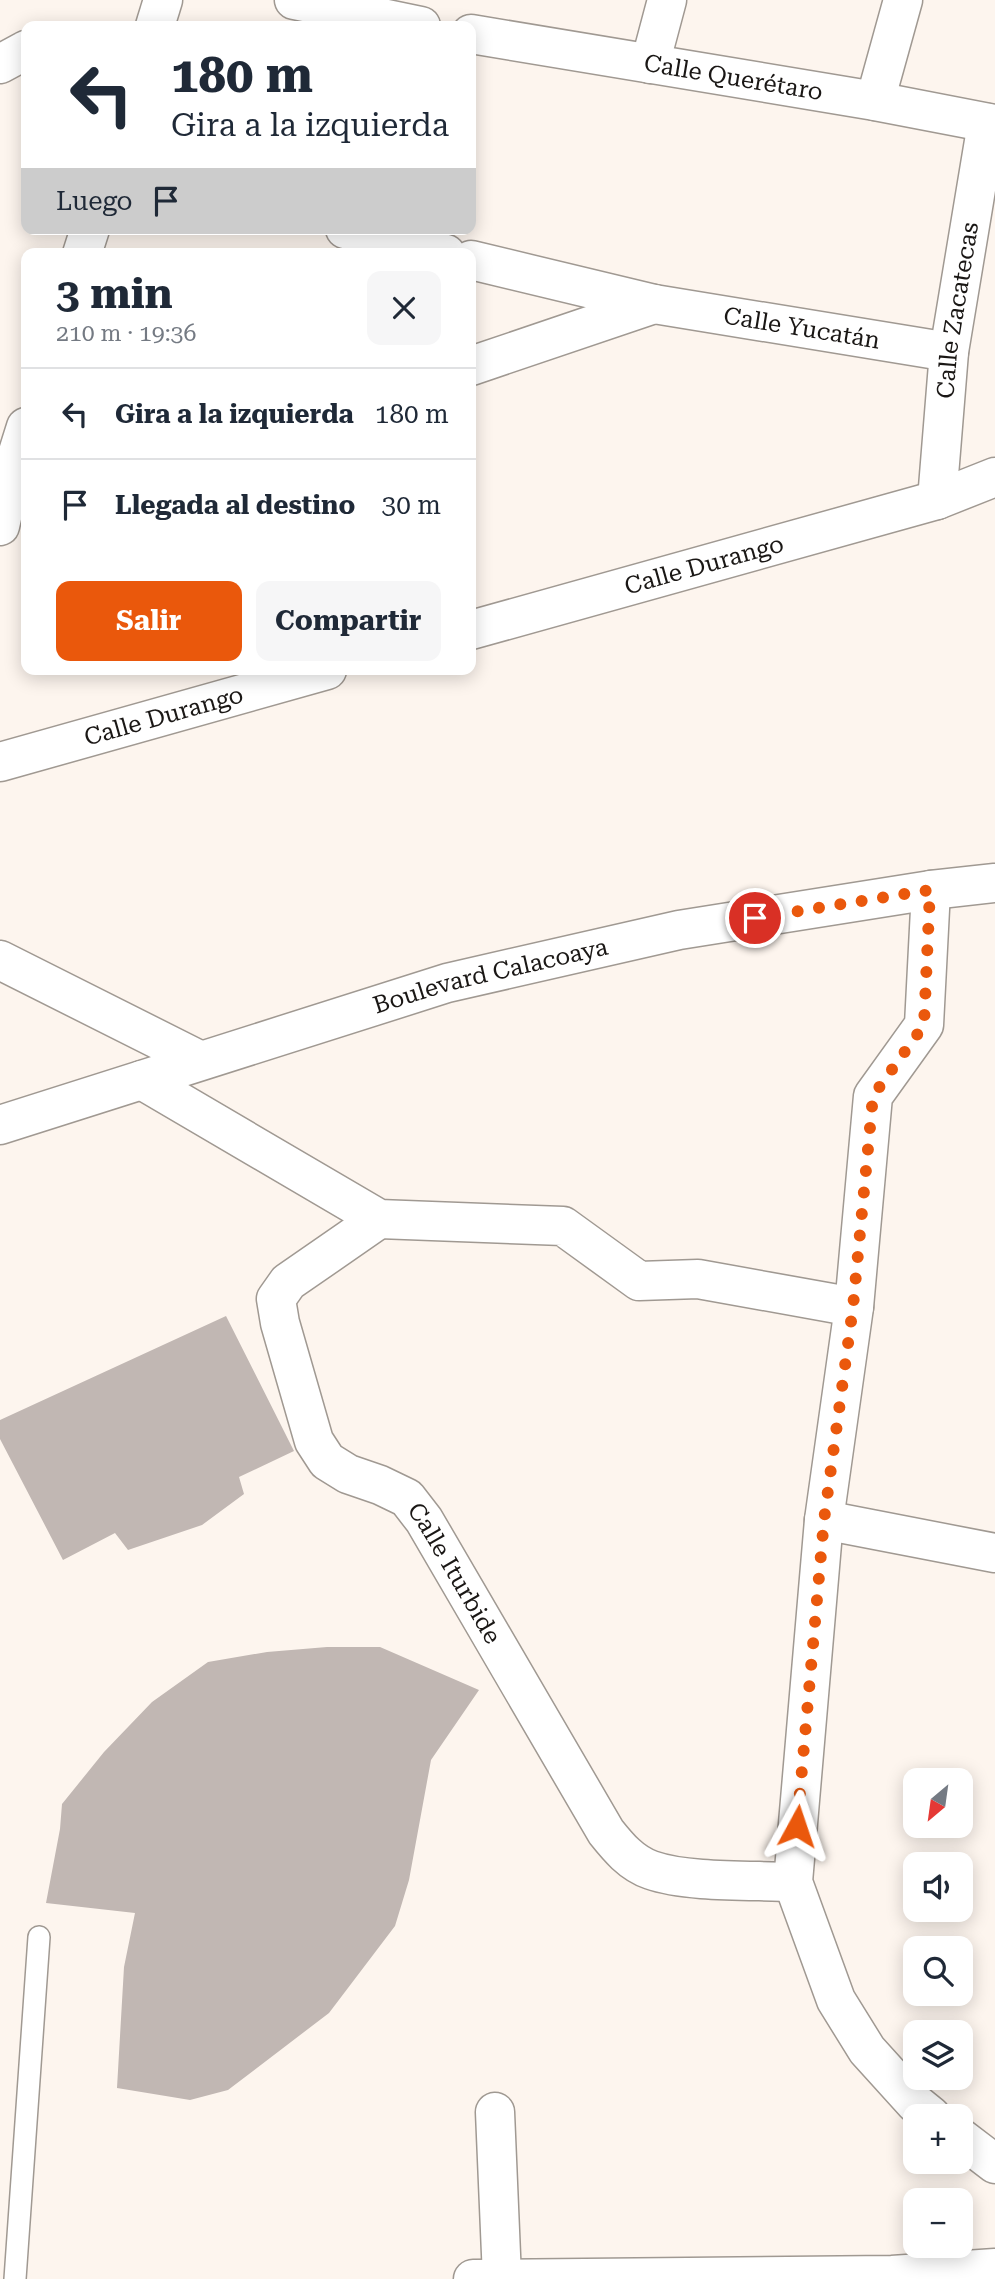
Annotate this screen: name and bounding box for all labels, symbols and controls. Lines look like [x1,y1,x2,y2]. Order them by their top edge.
text: 180 m [171,47,313,104]
icon: left [56,49,147,140]
street label: Calle Querétaro [642,49,825,106]
text: Gira a la izquierda [171,106,449,144]
icon: arrive [147,182,185,220]
text: Luego [56,186,133,216]
street label: Calle Zacatecas [931,220,984,400]
text: 3 min [56,269,173,318]
button: close [367,271,441,345]
street label: Calle Yucatán [722,302,882,355]
text: 210 m · 19:36 [56,320,196,347]
icon: left [56,395,94,433]
text: Gira a la izquierda [115,399,354,429]
text: 180 m [375,399,449,429]
icon: arrive [56,486,94,524]
text: Llegada al destino [115,490,355,520]
text: 30 m [382,490,441,520]
street label: Calle Durango [621,529,787,600]
button: Salir [56,581,242,661]
button: Compartir [256,581,441,661]
street label: Calle Durango [81,680,246,752]
pin [725,888,785,948]
icon: arrive [736,899,774,937]
street label: Boulevard Calacoaya [370,933,611,1020]
street label: Calle Iturbide [402,1497,507,1649]
north arrow [903,1768,973,1838]
map controls [903,1768,973,2258]
position arrow [760,1789,834,1863]
button: sound [903,1852,973,1922]
button: search [903,1936,973,2006]
button: layers [903,2020,973,2090]
button: + [903,2104,973,2174]
button: − [903,2188,973,2258]

